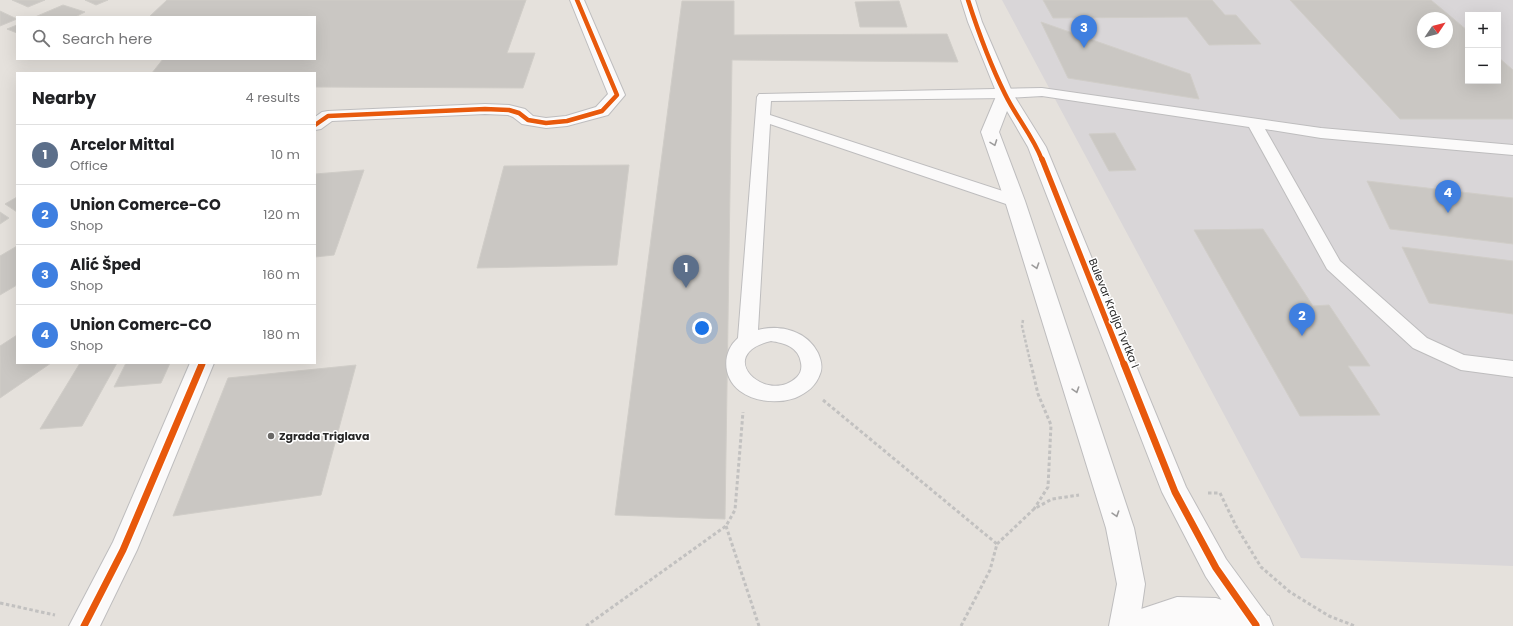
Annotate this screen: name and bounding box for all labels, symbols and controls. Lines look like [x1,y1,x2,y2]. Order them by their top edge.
north arrow [1417,12,1453,48]
map controls [1465,12,1501,84]
button: + [1465,12,1501,48]
pin: 3 [1071,15,1097,48]
search box [16,16,316,60]
icon: search [30,27,52,49]
text: Search here [62,28,152,49]
button: − [1465,48,1501,84]
text: Nearby [32,86,96,110]
text: 4 results [246,88,300,107]
text: Arcelor Mittal [70,134,174,155]
one-way arrow [990,140,998,147]
text: 1 [43,145,47,164]
text: 10 m [271,145,300,164]
text: Office [70,156,108,175]
pin: 4 [1435,180,1461,213]
text: Union Comerce-CO [70,194,221,215]
text: 2 [41,205,49,224]
text: 120 m [263,205,300,224]
text: Shop [70,216,103,235]
text: Alić Šped [70,254,141,275]
pin: 1 [673,255,699,288]
street label: Bulevar Kralja Tvrtka I [1085,256,1143,370]
one-way arrow [1032,263,1040,270]
text: 3 [41,265,49,284]
text: 160 m [263,265,300,284]
text: Shop [70,276,103,295]
pin: 2 [1289,303,1315,336]
text: Union Comerc-CO [70,314,211,335]
your location [692,318,712,338]
text: 4 [41,325,49,344]
text: 180 m [263,325,300,344]
text: Shop [70,336,103,355]
one-way arrow [1071,386,1080,393]
place label: Zgrada Triglava [279,428,369,444]
marker: Zgrada Triglava [266,431,276,441]
one-way arrow [1111,510,1120,517]

